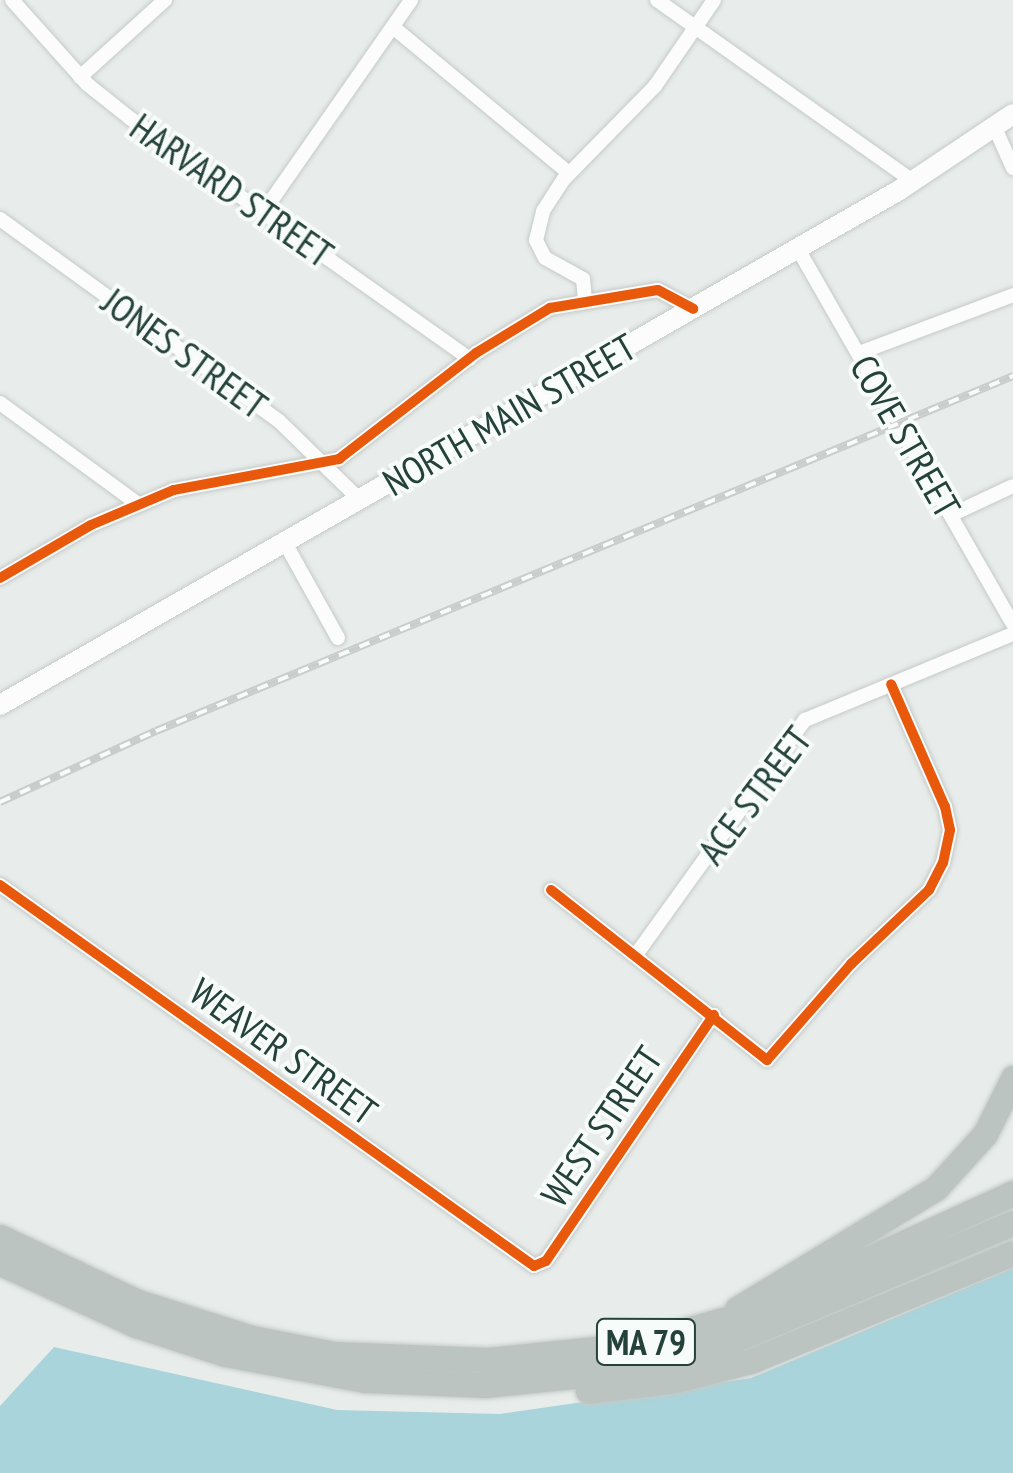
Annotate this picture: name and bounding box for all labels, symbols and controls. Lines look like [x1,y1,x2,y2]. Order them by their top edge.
street label: HARVARD STREET [122,103,342,277]
street label: JONES STREET [94,278,276,428]
street label: NORTH MAIN STREET [375,323,643,505]
street label: COVE STREET [841,347,971,525]
street label: ACE STREET [688,717,820,873]
street label: WEAVER STREET [182,968,386,1134]
street label: WEST STREET [531,1037,671,1215]
road number: MA 79 [594,1312,698,1372]

